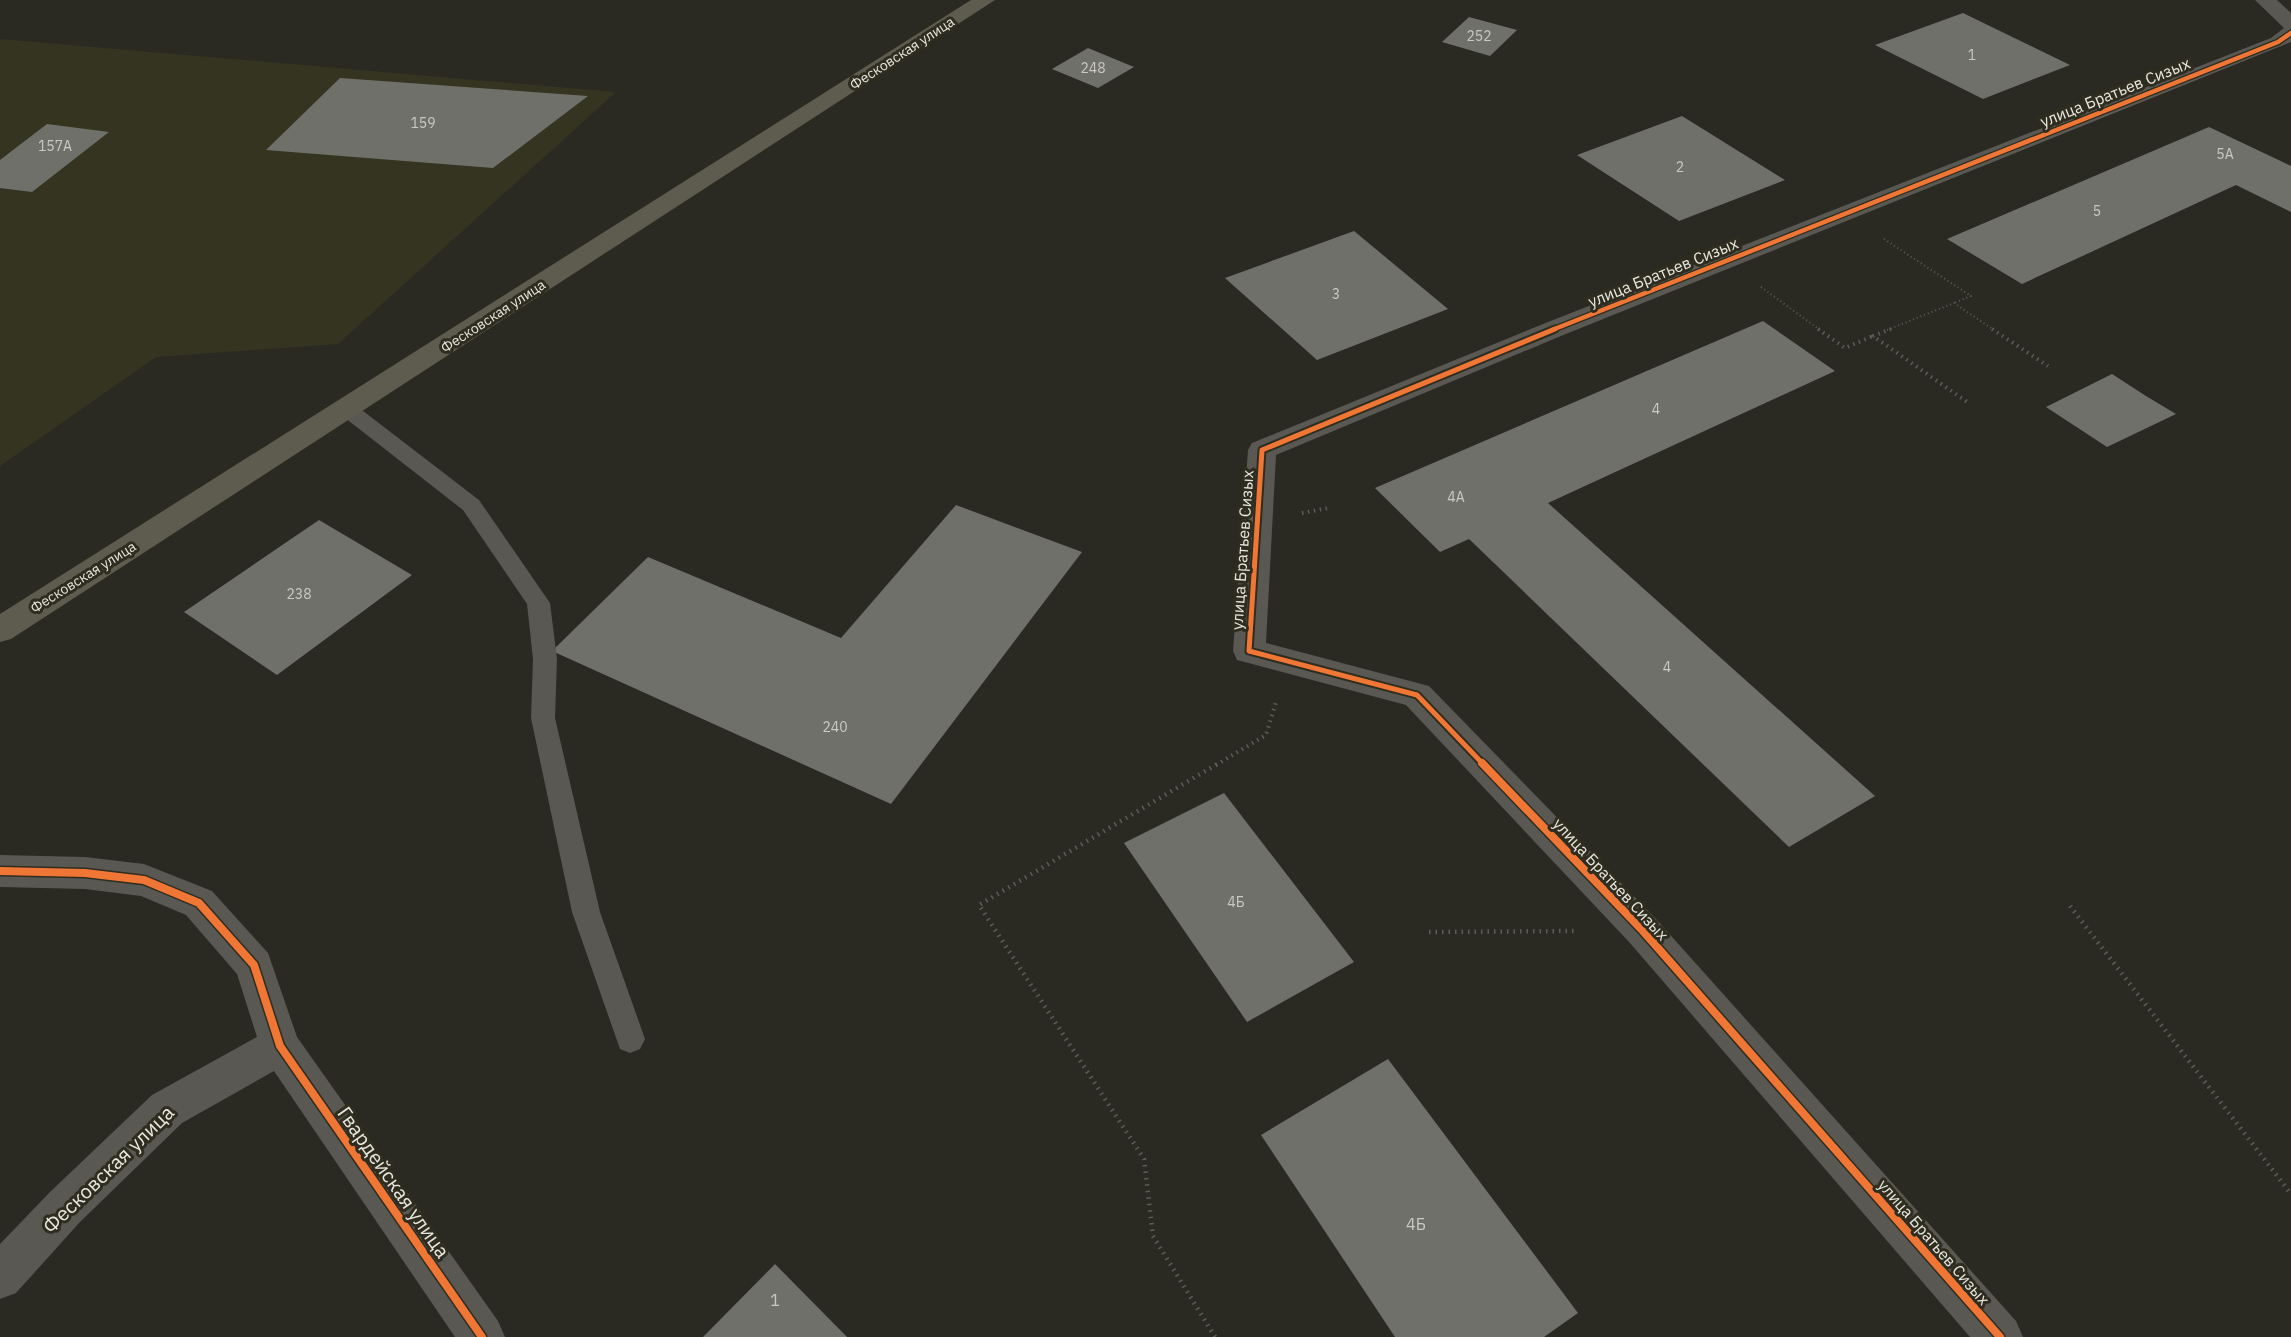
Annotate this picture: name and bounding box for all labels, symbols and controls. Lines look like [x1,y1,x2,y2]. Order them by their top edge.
street label: Фесковская улица [846,12,958,94]
house number: 252 [1466,27,1492,45]
house number: 1 [1968,46,1976,64]
street label: улица Братьев Сизых [2037,53,2193,131]
house number: 248 [1080,59,1106,77]
house number: 159 [410,114,436,132]
house number: 157А [38,137,72,155]
house number: 5А [2216,145,2234,163]
house number: 2 [1676,158,1684,176]
house number: 5 [2093,202,2101,220]
street label: улица Братьев Сизых [1585,233,1741,311]
street label: Фесковская улица [437,275,549,357]
house number: 3 [1332,285,1340,303]
house number: 4 [1652,400,1660,418]
street label: улица Братьев Сизых [1226,469,1258,631]
house number: 4А [1447,488,1465,506]
street label: Фесковская улица [27,537,140,617]
house number: 238 [286,585,312,603]
house number: 4 [1663,658,1671,676]
house number: 240 [822,718,848,736]
street label: улица Братьев Сизых [1549,814,1673,944]
house number: 4Б [1227,893,1245,911]
street label: Фесковская улица [36,1099,180,1239]
street label: Гвардейская улица [332,1101,457,1263]
street label: улица Братьев Сизых [1874,1175,1994,1309]
house number: 4Б [1406,1214,1426,1234]
house number: 1 [770,1290,780,1310]

